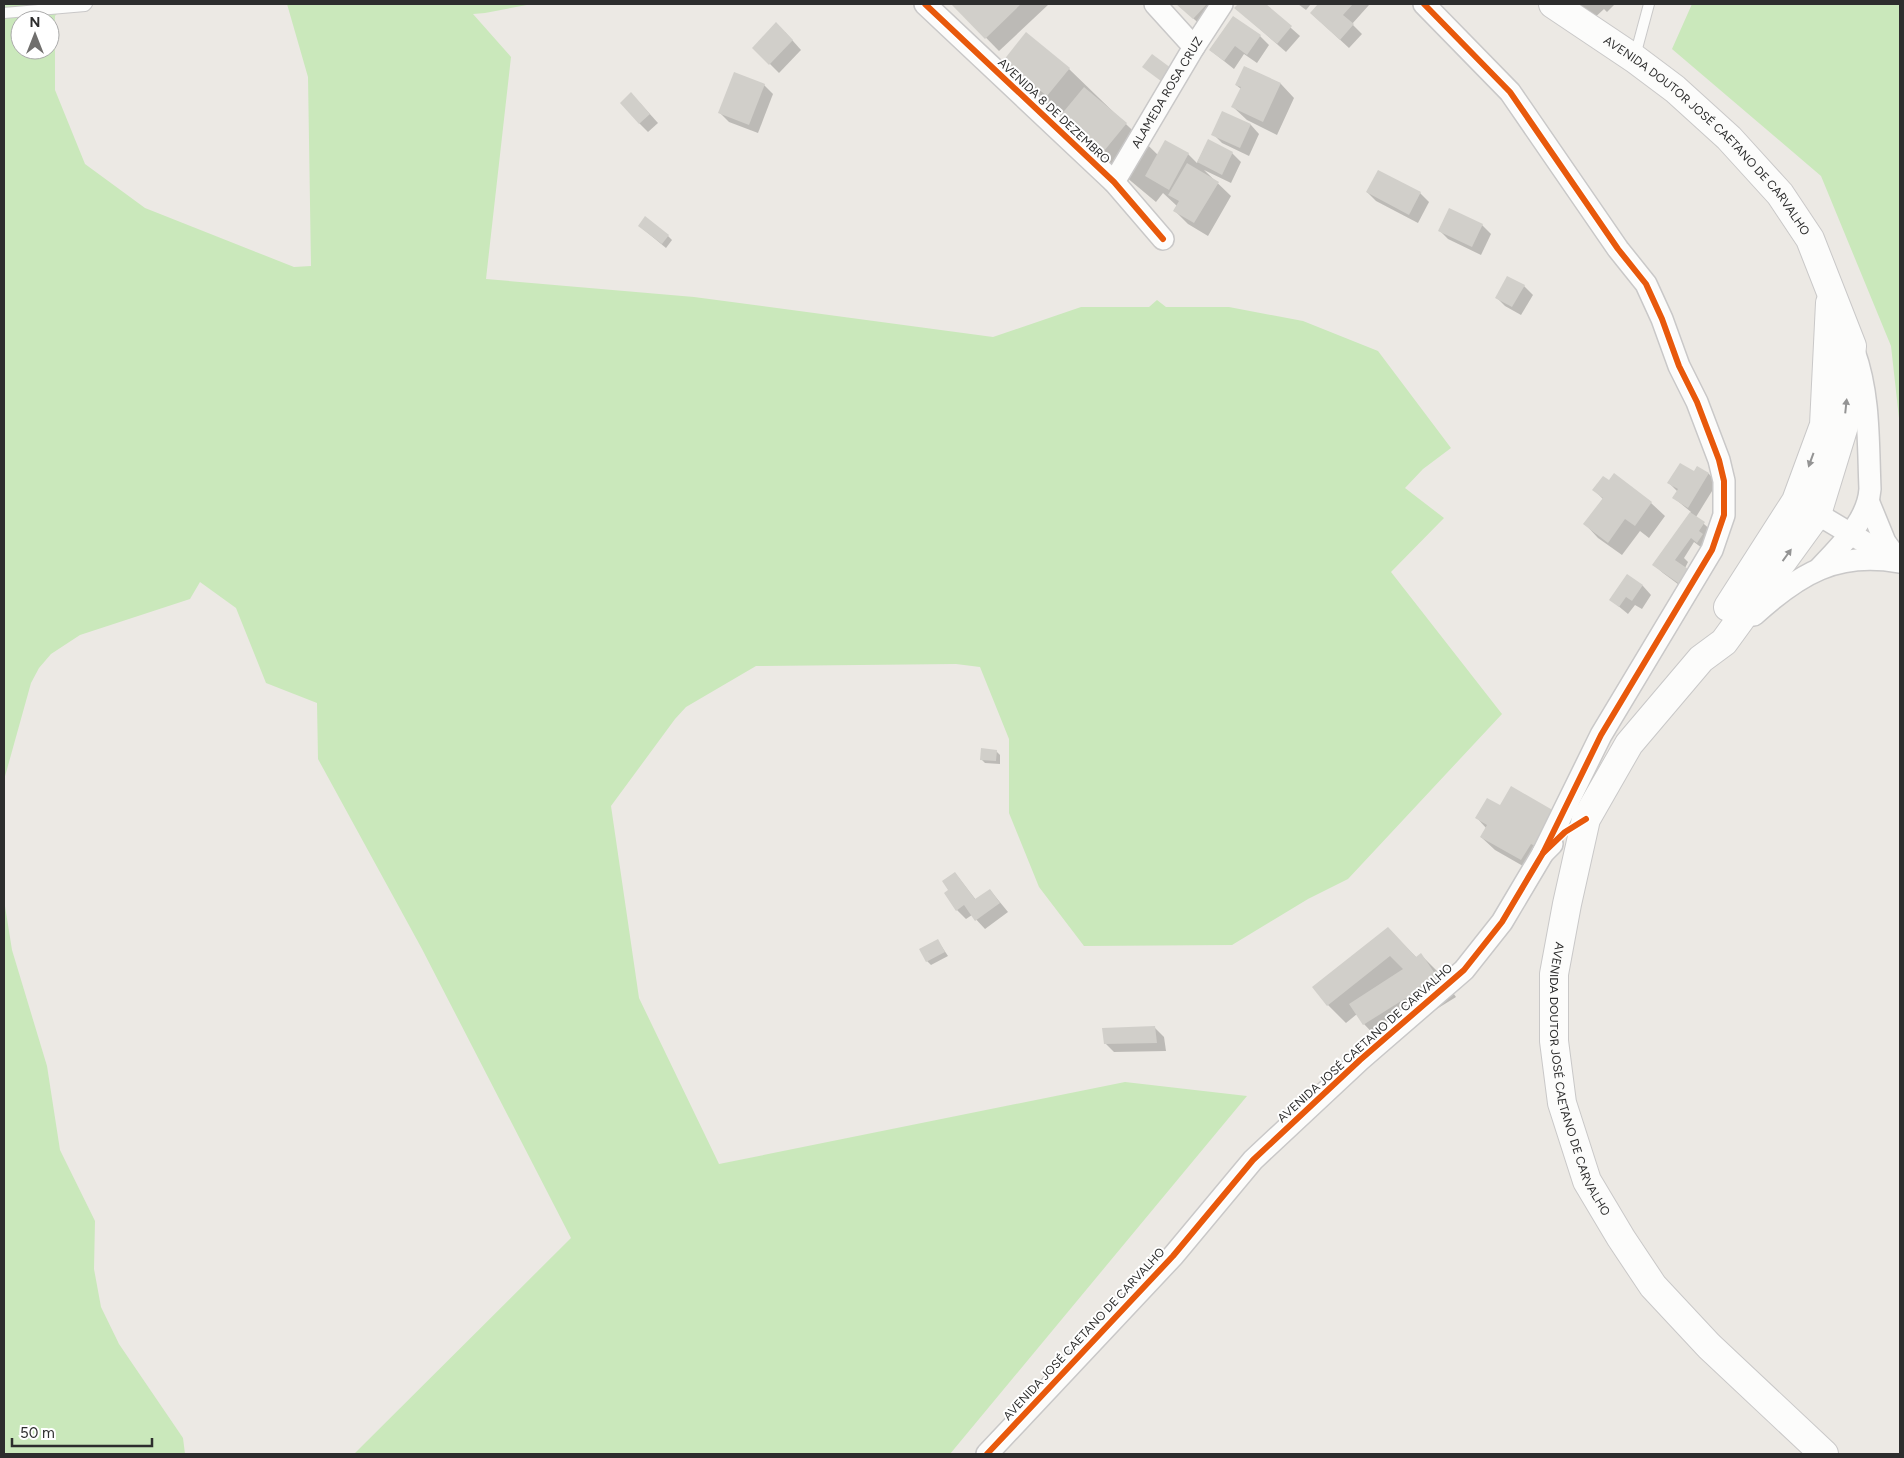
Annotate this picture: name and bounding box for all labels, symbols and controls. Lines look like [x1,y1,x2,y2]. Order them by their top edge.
north arrow [10,10,60,60]
text: N [30,14,40,31]
street label: AVENIDA DOUTOR JOSÉ CAETANO DE CARVALHO [1601,33,1812,238]
street label: ALAMEDA ROSA CRUZ [1129,34,1206,151]
street label: AVENIDA 8 DE DEZEMBRO [995,55,1113,167]
one-way arrow [1842,398,1850,414]
one-way arrow [1807,453,1815,468]
one-way arrow [1782,548,1792,562]
street label: AVENIDA DOUTOR JOSÉ CAETANO DE CARVALHO [1547,941,1613,1218]
street label: AVENIDA JOSÉ CAETANO DE CARVALHO [1275,961,1455,1125]
street label: AVENIDA JOSÉ CAETANO DE CARVALHO [1000,1245,1168,1423]
scale bar [12,1416,152,1448]
text: 50 m [20,1424,55,1442]

